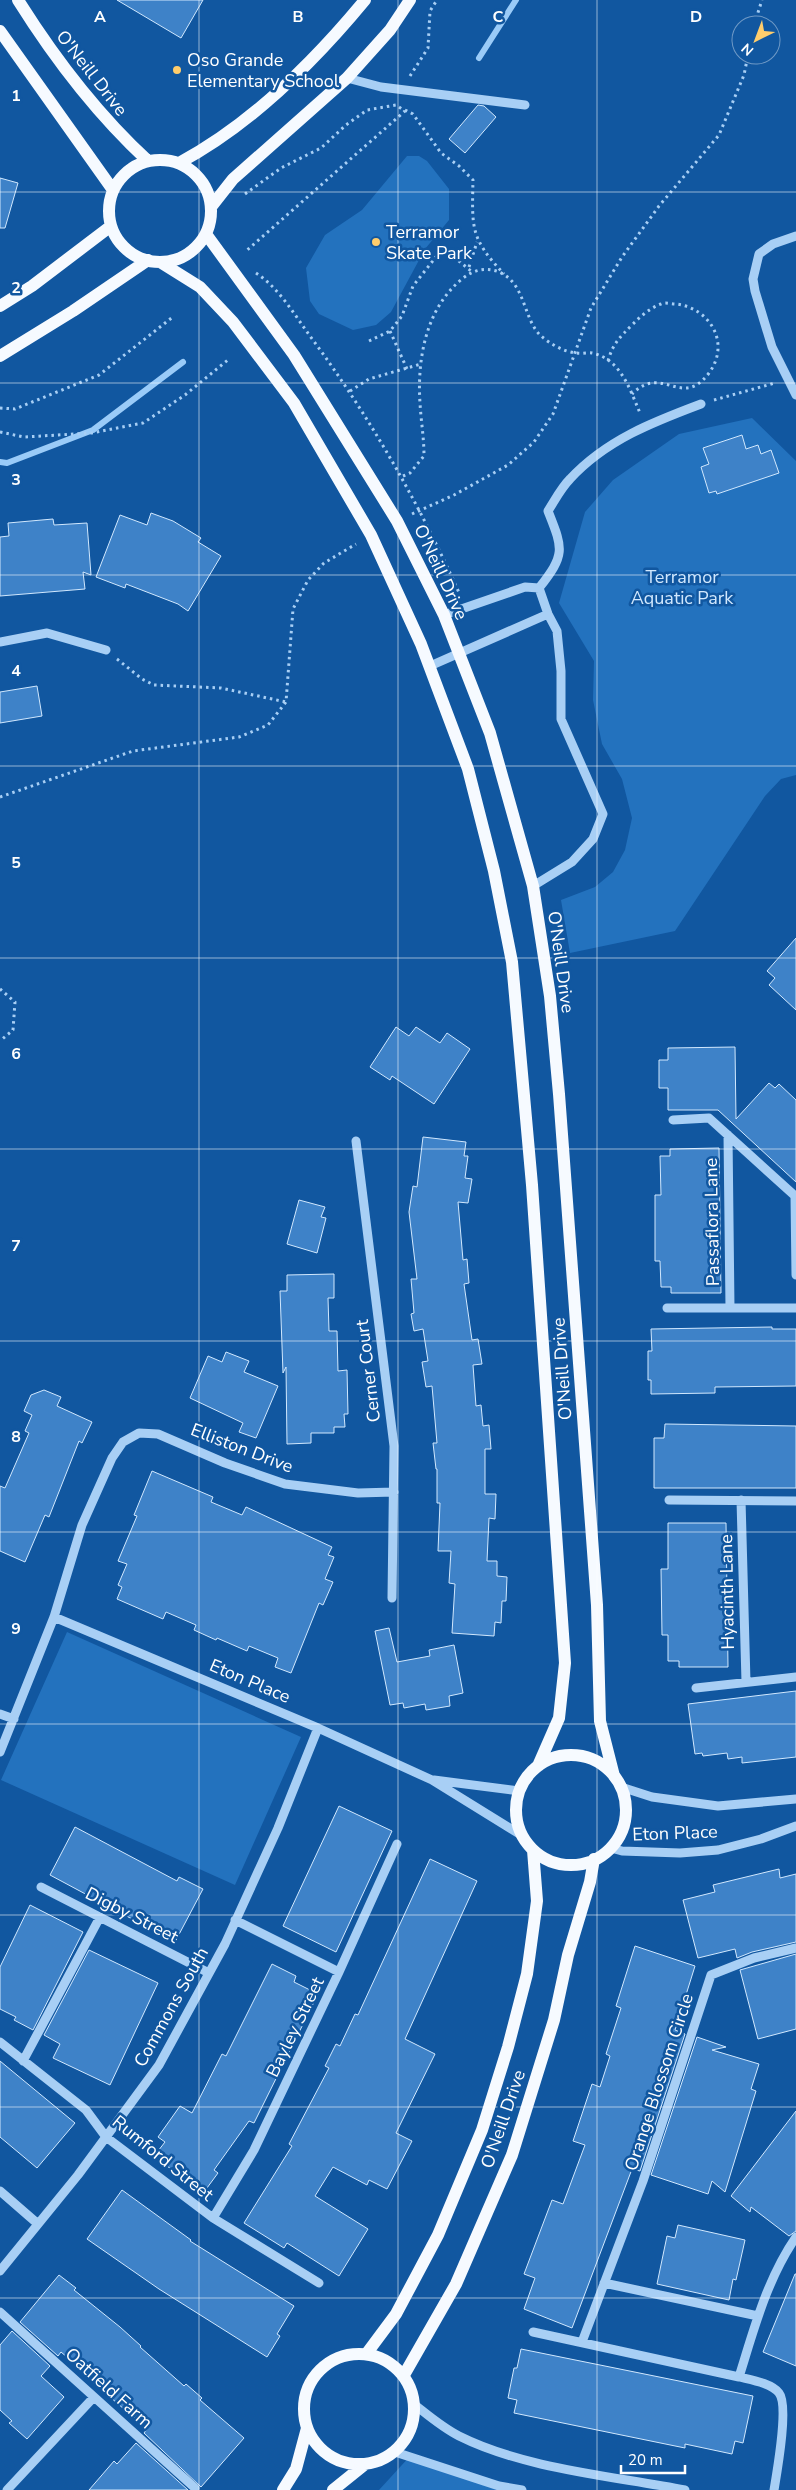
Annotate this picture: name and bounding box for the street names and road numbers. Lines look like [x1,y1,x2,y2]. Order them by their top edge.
street label: O'Neill Drive [51,25,133,121]
street label: O'Neill Drive [408,520,474,624]
street label: O'Neill Drive [542,909,580,1015]
street label: Passaflora Lane [699,1158,725,1286]
street label: O'Neill Drive [546,1317,578,1421]
street label: Cerner Court [350,1318,386,1424]
street label: Elliston Drive [187,1418,297,1478]
street label: Hyacinth Lane [714,1534,740,1650]
street label: Eton Place [206,1653,294,1709]
street label: Eton Place [632,1820,718,1846]
street label: Digby Street [81,1881,183,1949]
street label: Commons South [128,1943,214,2071]
street label: Bayley Street [260,1972,330,2081]
street label: Orange Blossom Circle [619,1990,699,2174]
street label: O'Neill Drive [475,2066,531,2172]
street label: Rumford Street [107,2110,219,2207]
street label: Oatfield Farm [60,2342,158,2434]

